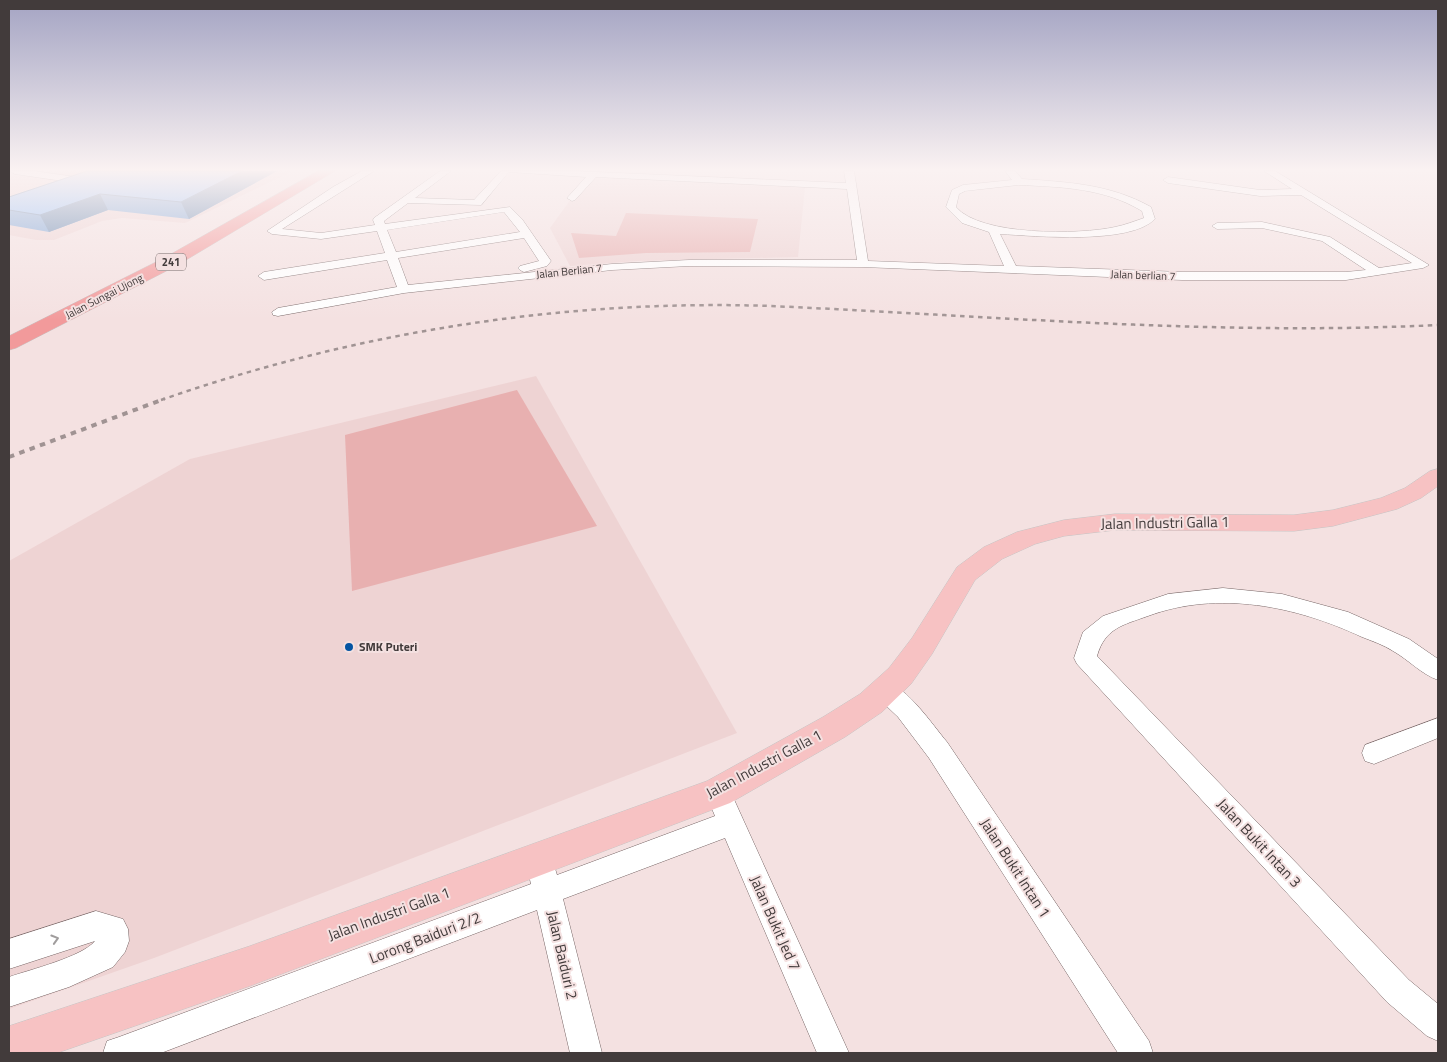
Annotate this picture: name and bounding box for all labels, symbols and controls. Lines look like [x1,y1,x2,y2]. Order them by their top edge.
road number: 241 [156,253,186,270]
street label: Jalan Berlian 7 [535,260,603,282]
street label: Jalan berlian 7 [1110,266,1176,284]
street label: Jalan Sungai Ujong [62,269,146,323]
street label: Jalan Industri Galla 1 [1100,510,1230,535]
place label: SMK Puteri [359,637,417,656]
marker: SMK Puteri [343,641,355,653]
street label: Jalan Industri Galla 1 [702,723,826,804]
street label: Jalan Bukit Intan 3 [1212,793,1307,892]
street label: Jalan Bukit Intan 1 [975,813,1056,922]
street label: Jalan Bukit Jed 7 [744,872,807,974]
street label: Jalan Industri Galla 1 [324,881,453,946]
street label: Lorong Baiduri 2/2 [366,906,484,969]
street label: Jalan Baiduri 2 [541,908,584,1001]
one-way arrow [51,935,59,945]

